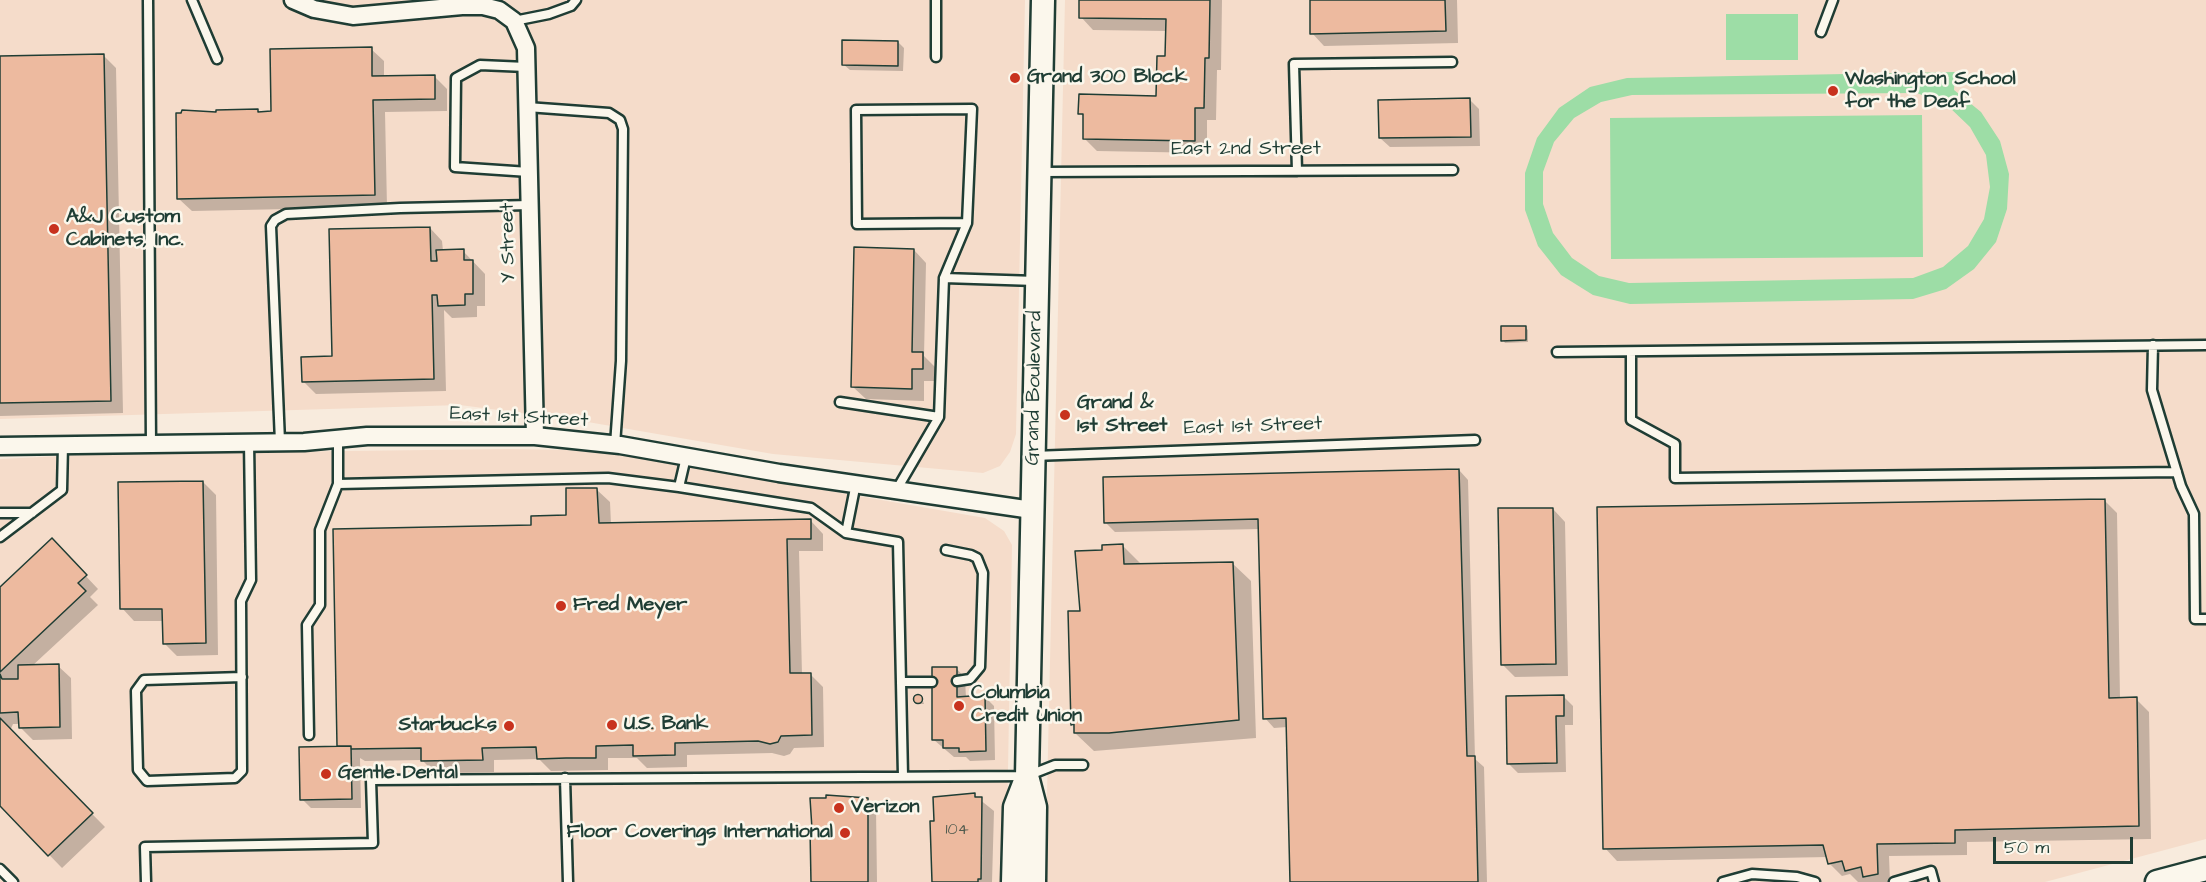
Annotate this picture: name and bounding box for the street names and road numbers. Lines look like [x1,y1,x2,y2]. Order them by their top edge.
street label: East 2nd Street [1171,138,1321,162]
street label: Y Street [496,203,522,283]
street label: Grand Boulevard [1022,310,1048,466]
street label: East 1st Street [449,402,589,434]
street label: East 1st Street [1183,413,1323,441]

